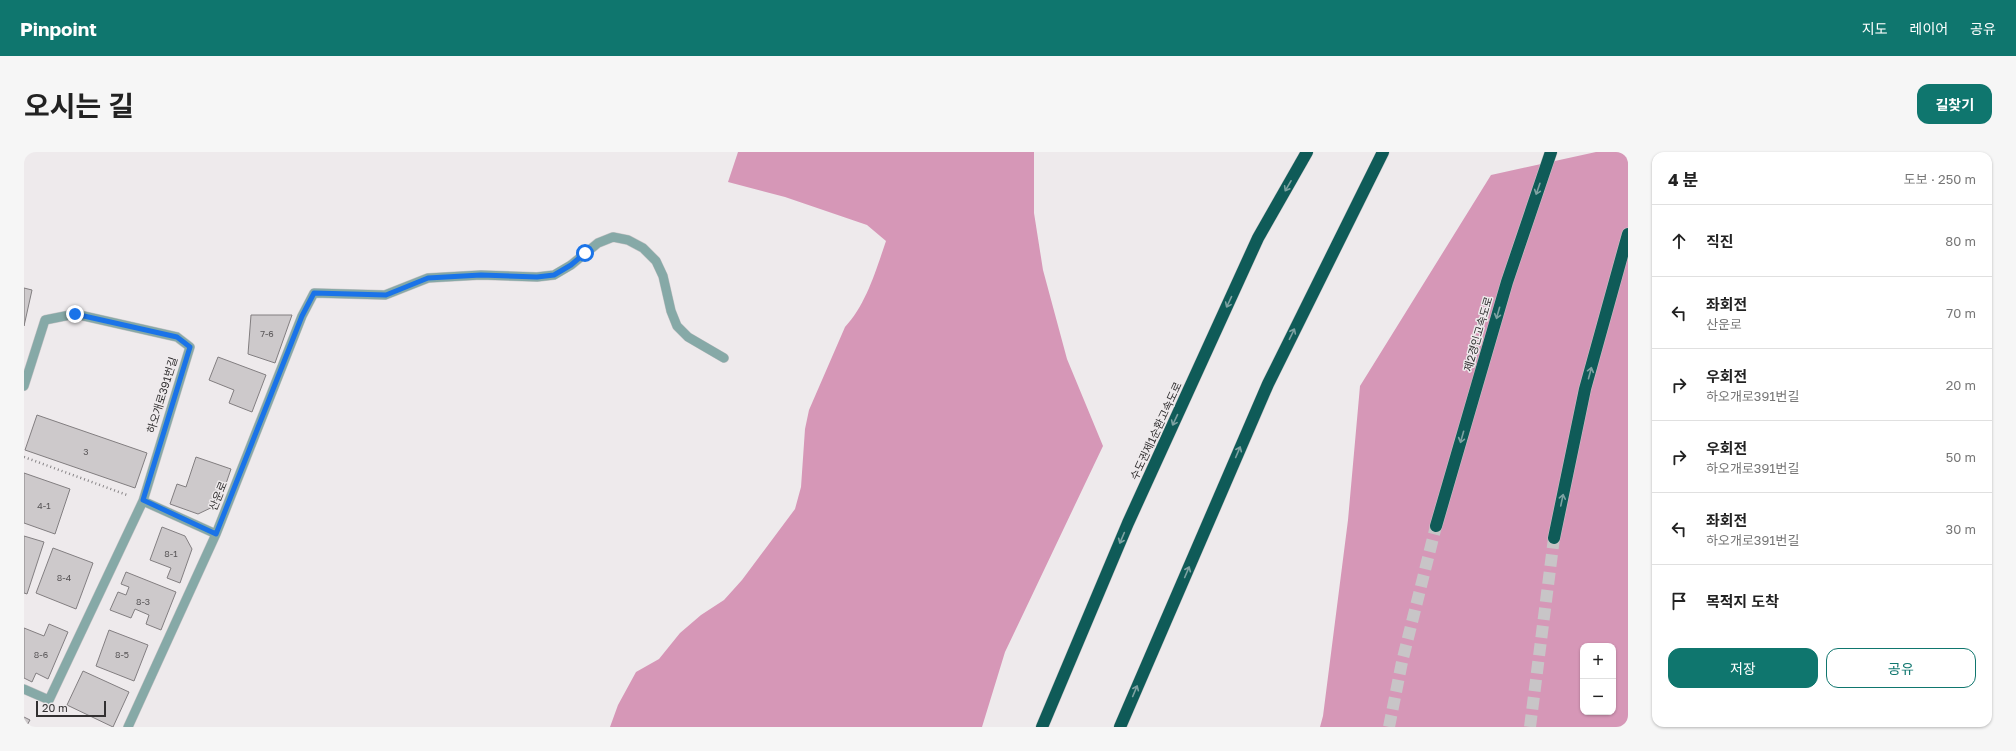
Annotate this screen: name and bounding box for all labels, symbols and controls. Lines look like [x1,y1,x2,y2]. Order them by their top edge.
text: Pinpoint [20,17,97,40]
text: 지도 [1862,20,1888,37]
text: 레이어 [1910,20,1948,37]
text: 공유 [1970,20,1996,37]
button: 길찾기 [1917,84,1992,124]
text: 오시는 길 [24,89,134,122]
text: 4 분 [1668,169,1699,190]
text: 도보 · 250 m [1904,171,1976,187]
one-way arrow [1284,180,1292,192]
one-way arrow [1534,183,1542,195]
icon: ahead [1668,230,1690,252]
text: 직진 [1706,232,1734,250]
text: 80 m [1945,233,1976,249]
route start [576,244,594,262]
one-way arrow [1225,295,1232,307]
street label: 제2경인고속도로 [1461,295,1494,373]
text: 좌회전 [1706,295,1747,313]
icon: left [1668,302,1690,324]
route end [66,305,84,323]
text: 70 m [1946,305,1976,321]
one-way arrow [1494,306,1501,319]
text: 산운로 [1706,316,1742,332]
house number: 7-6 [260,328,274,339]
one-way arrow [1289,328,1296,340]
street label: 하오개로391번길 [144,355,179,435]
one-way arrow [1586,367,1594,380]
text: 우회전 [1706,367,1747,385]
icon: right [1668,374,1690,396]
text: 20 m [1946,377,1976,393]
street label: 수도권제1순환고속도로 [1127,380,1184,482]
text: 하오개로391번길 [1706,388,1800,404]
one-way arrow [1171,414,1178,426]
one-way arrow [1458,431,1465,444]
text: 우회전 [1706,439,1747,457]
house number: 3 [83,446,89,457]
icon: right [1668,446,1690,468]
one-way arrow [1235,447,1242,459]
text: 50 m [1946,449,1976,465]
text: 하오개로391번길 [1706,460,1800,476]
street label: 산운로 [206,479,229,512]
one-way arrow [1559,494,1567,507]
house number: 4-1 [37,500,51,511]
text: 좌회전 [1706,511,1747,529]
icon: left [1668,518,1690,540]
text: 30 m [1946,521,1976,537]
one-way arrow [1117,532,1125,544]
text: 하오개로391번길 [1706,532,1800,548]
house number: 8-1 [164,548,178,559]
one-way arrow [1183,566,1191,578]
house number: 8-4 [57,572,72,583]
icon: arrive [1668,590,1690,612]
text: 목적지 도착 [1706,592,1779,610]
house number: 8-3 [136,596,150,607]
map controls [1580,643,1616,715]
button: + [1580,643,1616,679]
button: 저장 [1668,648,1818,688]
button: 공유 [1826,648,1976,688]
house number: 8-6 [34,649,48,660]
house number: 8-5 [115,649,129,660]
button: − [1580,679,1616,715]
one-way arrow [1132,686,1140,698]
scale bar [36,699,106,718]
text: 20 m [42,701,68,714]

